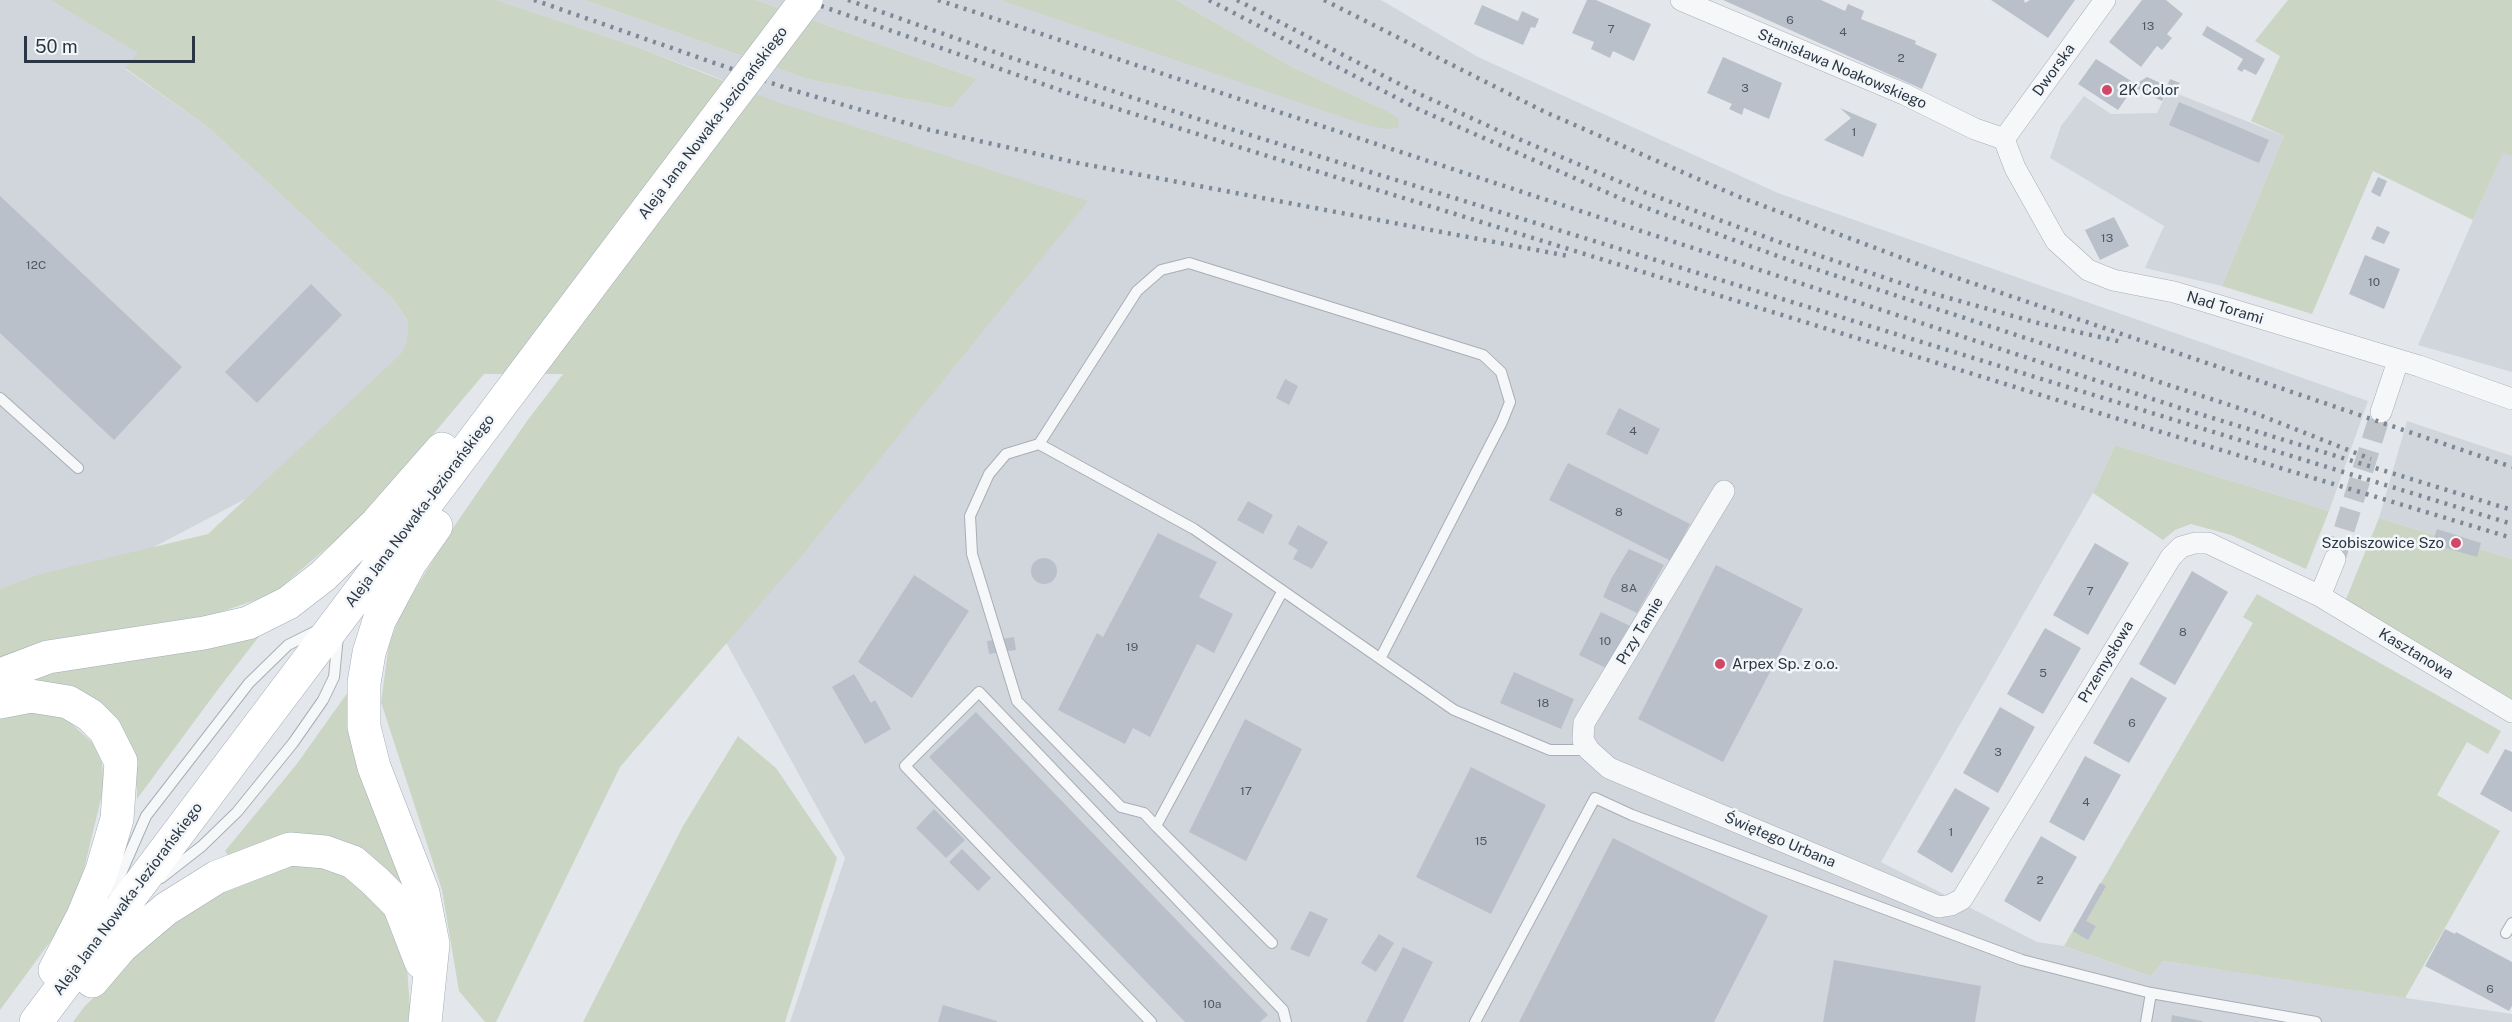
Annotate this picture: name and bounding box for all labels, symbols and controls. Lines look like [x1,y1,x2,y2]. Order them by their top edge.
house number: 6 [1786,13,1794,27]
house number: 13 [2142,19,2154,33]
house number: 7 [1607,22,1615,36]
street label: Aleja Jana Nowaka-Jeziorańskiego [635,23,791,223]
scale bar [27,24,198,62]
street label: Stanisława Noakowskiego [1755,25,1929,113]
house number: 4 [1839,25,1847,39]
text: 50 m [35,36,78,57]
street label: Dworska [2029,40,2079,100]
house number: 2 [1897,51,1905,65]
house number: 3 [1741,81,1749,95]
place label: 2K Color [2119,81,2179,99]
marker: 2K Color [2100,83,2114,97]
house number: 1 [1852,125,1856,139]
house number: 13 [2101,231,2113,245]
house number: 12C [26,258,46,272]
house number: 10 [2368,275,2380,289]
street label: Nad Torami [2185,288,2265,328]
street label: Aleja Jana Nowaka-Jeziorańskiego [342,411,498,611]
house number: 4 [1629,424,1637,438]
house number: 8 [1615,505,1623,519]
place label: Szobiszowice Szo [2321,534,2444,552]
marker: Szobiszowice Szo [2449,536,2463,550]
house number: 8A [1621,581,1637,595]
house number: 7 [2086,584,2094,598]
street label: Przy Tamie [1613,594,1667,668]
street label: Przemysłowa [2074,618,2138,706]
house number: 8 [2179,625,2187,639]
street label: Kasztanowa [2375,625,2457,683]
house number: 10 [1599,634,1611,648]
house number: 19 [1126,640,1138,654]
place label: Arpex Sp. z o.o. [1732,655,1838,673]
marker: Arpex Sp. z o.o. [1713,657,1727,671]
house number: 5 [2039,666,2047,680]
house number: 18 [1537,696,1549,710]
house number: 6 [2128,716,2136,730]
house number: 3 [1994,745,2002,759]
house number: 17 [1240,784,1252,798]
house number: 4 [2082,795,2090,809]
street label: Aleja Jana Nowaka-Jeziorańskiego [50,799,206,999]
street label: Świętego Urbana [1722,808,1838,872]
house number: 1 [1949,825,1953,839]
house number: 15 [1475,834,1487,848]
house number: 2 [2036,873,2044,887]
house number: 6 [2486,982,2494,996]
house number: 10a [1203,997,1221,1011]

